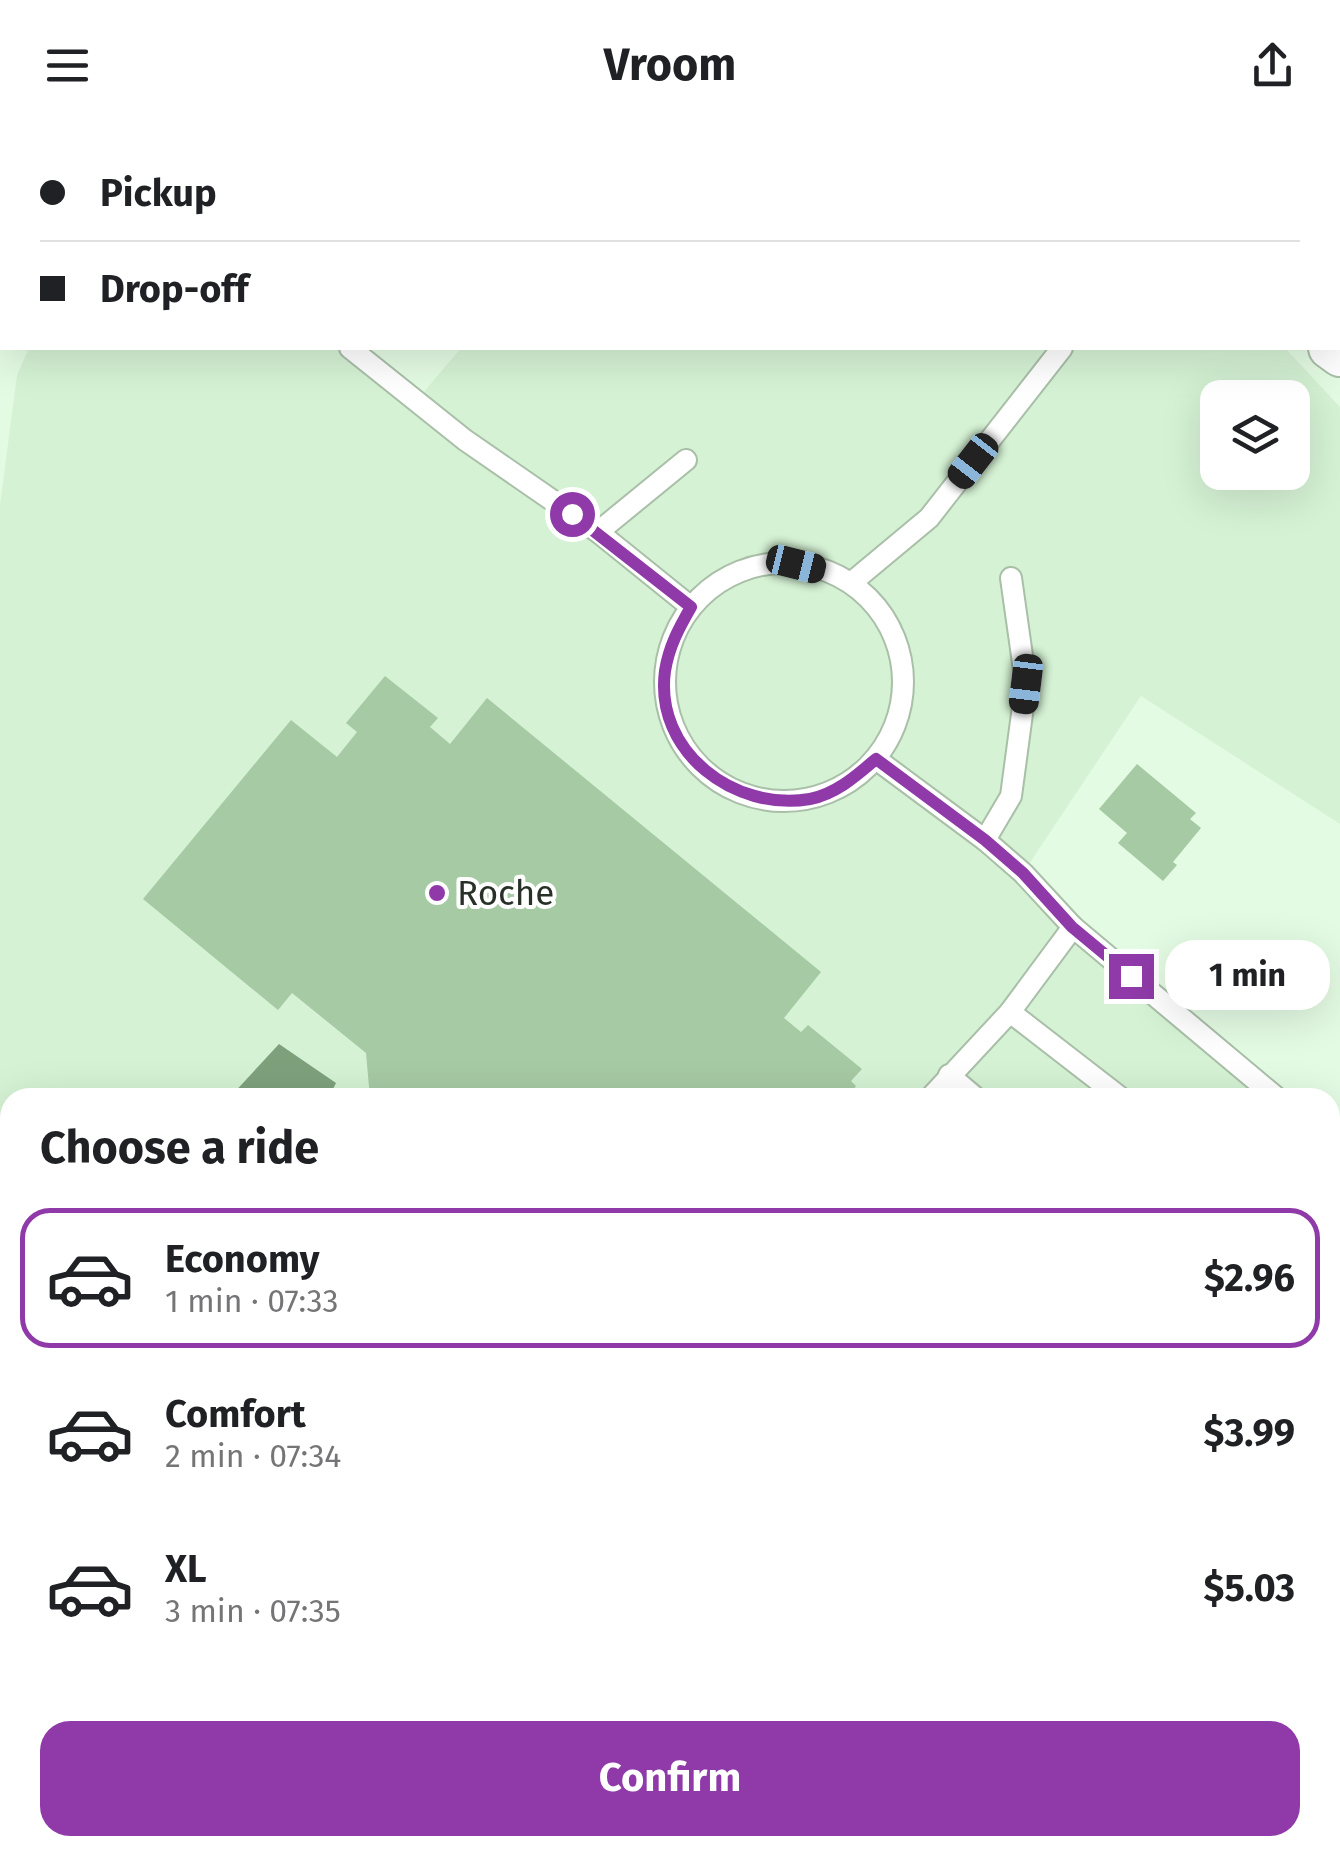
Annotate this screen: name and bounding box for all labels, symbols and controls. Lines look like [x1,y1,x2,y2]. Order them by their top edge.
icon: menu [40,38,95,93]
text: Vroom [604,38,736,92]
icon: share [1245,38,1300,93]
text: Pickup [100,170,217,216]
text: Drop-off [100,266,248,312]
map controls [1200,380,1310,490]
button: layers [1200,380,1310,490]
car [943,428,1003,494]
route start [550,492,595,537]
car [763,542,829,586]
car [1007,652,1045,716]
place label: Roche [457,872,554,914]
marker: Roche [426,882,448,904]
callout: 1 min [1166,941,1331,1011]
route end [1109,954,1154,999]
text: 1 min [1209,956,1286,994]
text: Choose a ride [40,1121,319,1175]
icon: car [45,1233,135,1323]
text: Economy [165,1236,320,1282]
text: $2.96 [1204,1255,1295,1301]
text: 1 min · 07:33 [165,1282,339,1320]
icon: car [45,1388,135,1478]
text: Comfort [165,1391,306,1437]
text: $3.99 [1204,1410,1295,1456]
text: 2 min · 07:34 [165,1437,341,1475]
icon: car [45,1543,135,1633]
text: XL [165,1546,207,1592]
text: $5.03 [1204,1565,1295,1611]
text: 3 min · 07:35 [165,1592,341,1630]
button: Confirm [40,1721,1300,1836]

